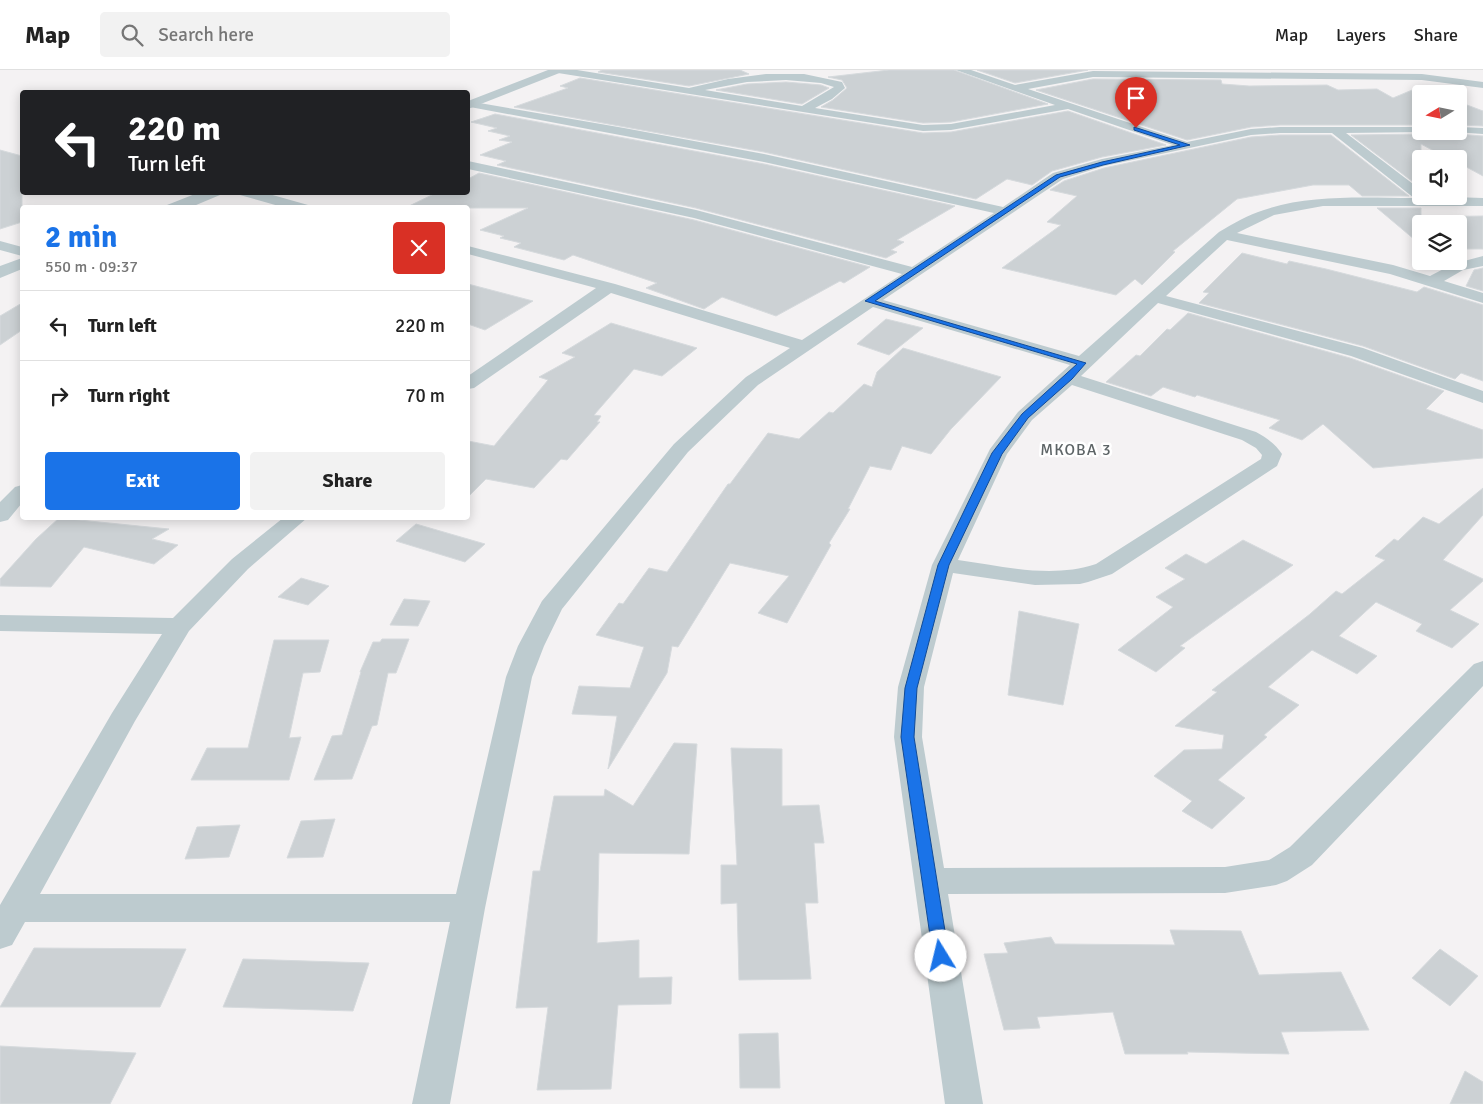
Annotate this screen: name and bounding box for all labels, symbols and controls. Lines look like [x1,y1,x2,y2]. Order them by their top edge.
search box [100,12,450,57]
text: Map [25,20,70,50]
icon: search [118,21,146,49]
text: Search here [158,23,254,47]
text: Map [1275,24,1308,46]
text: Layers [1336,24,1386,46]
text: Share [1414,24,1458,46]
pin [1115,77,1157,128]
icon: arrive [1122,84,1150,112]
north arrow [1412,85,1468,140]
map controls [1412,85,1467,270]
text: 220 m [128,107,221,150]
icon: left [45,110,110,175]
text: Turn left [128,150,206,177]
button: sound [1412,150,1467,205]
button: layers [1412,215,1467,270]
text: 2 min [45,219,117,256]
button: close [393,222,445,274]
text: 550 m · 09:37 [45,257,138,277]
icon: left [45,312,73,340]
text: Turn left [88,314,157,338]
text: 220 m [395,314,445,338]
icon: right [45,382,73,410]
text: Turn right [88,384,170,408]
text: 70 m [405,384,445,408]
district label: MKOBA 3 [1040,440,1112,460]
button: Exit [45,452,240,510]
button: Share [250,452,445,510]
position arrow [914,929,966,981]

